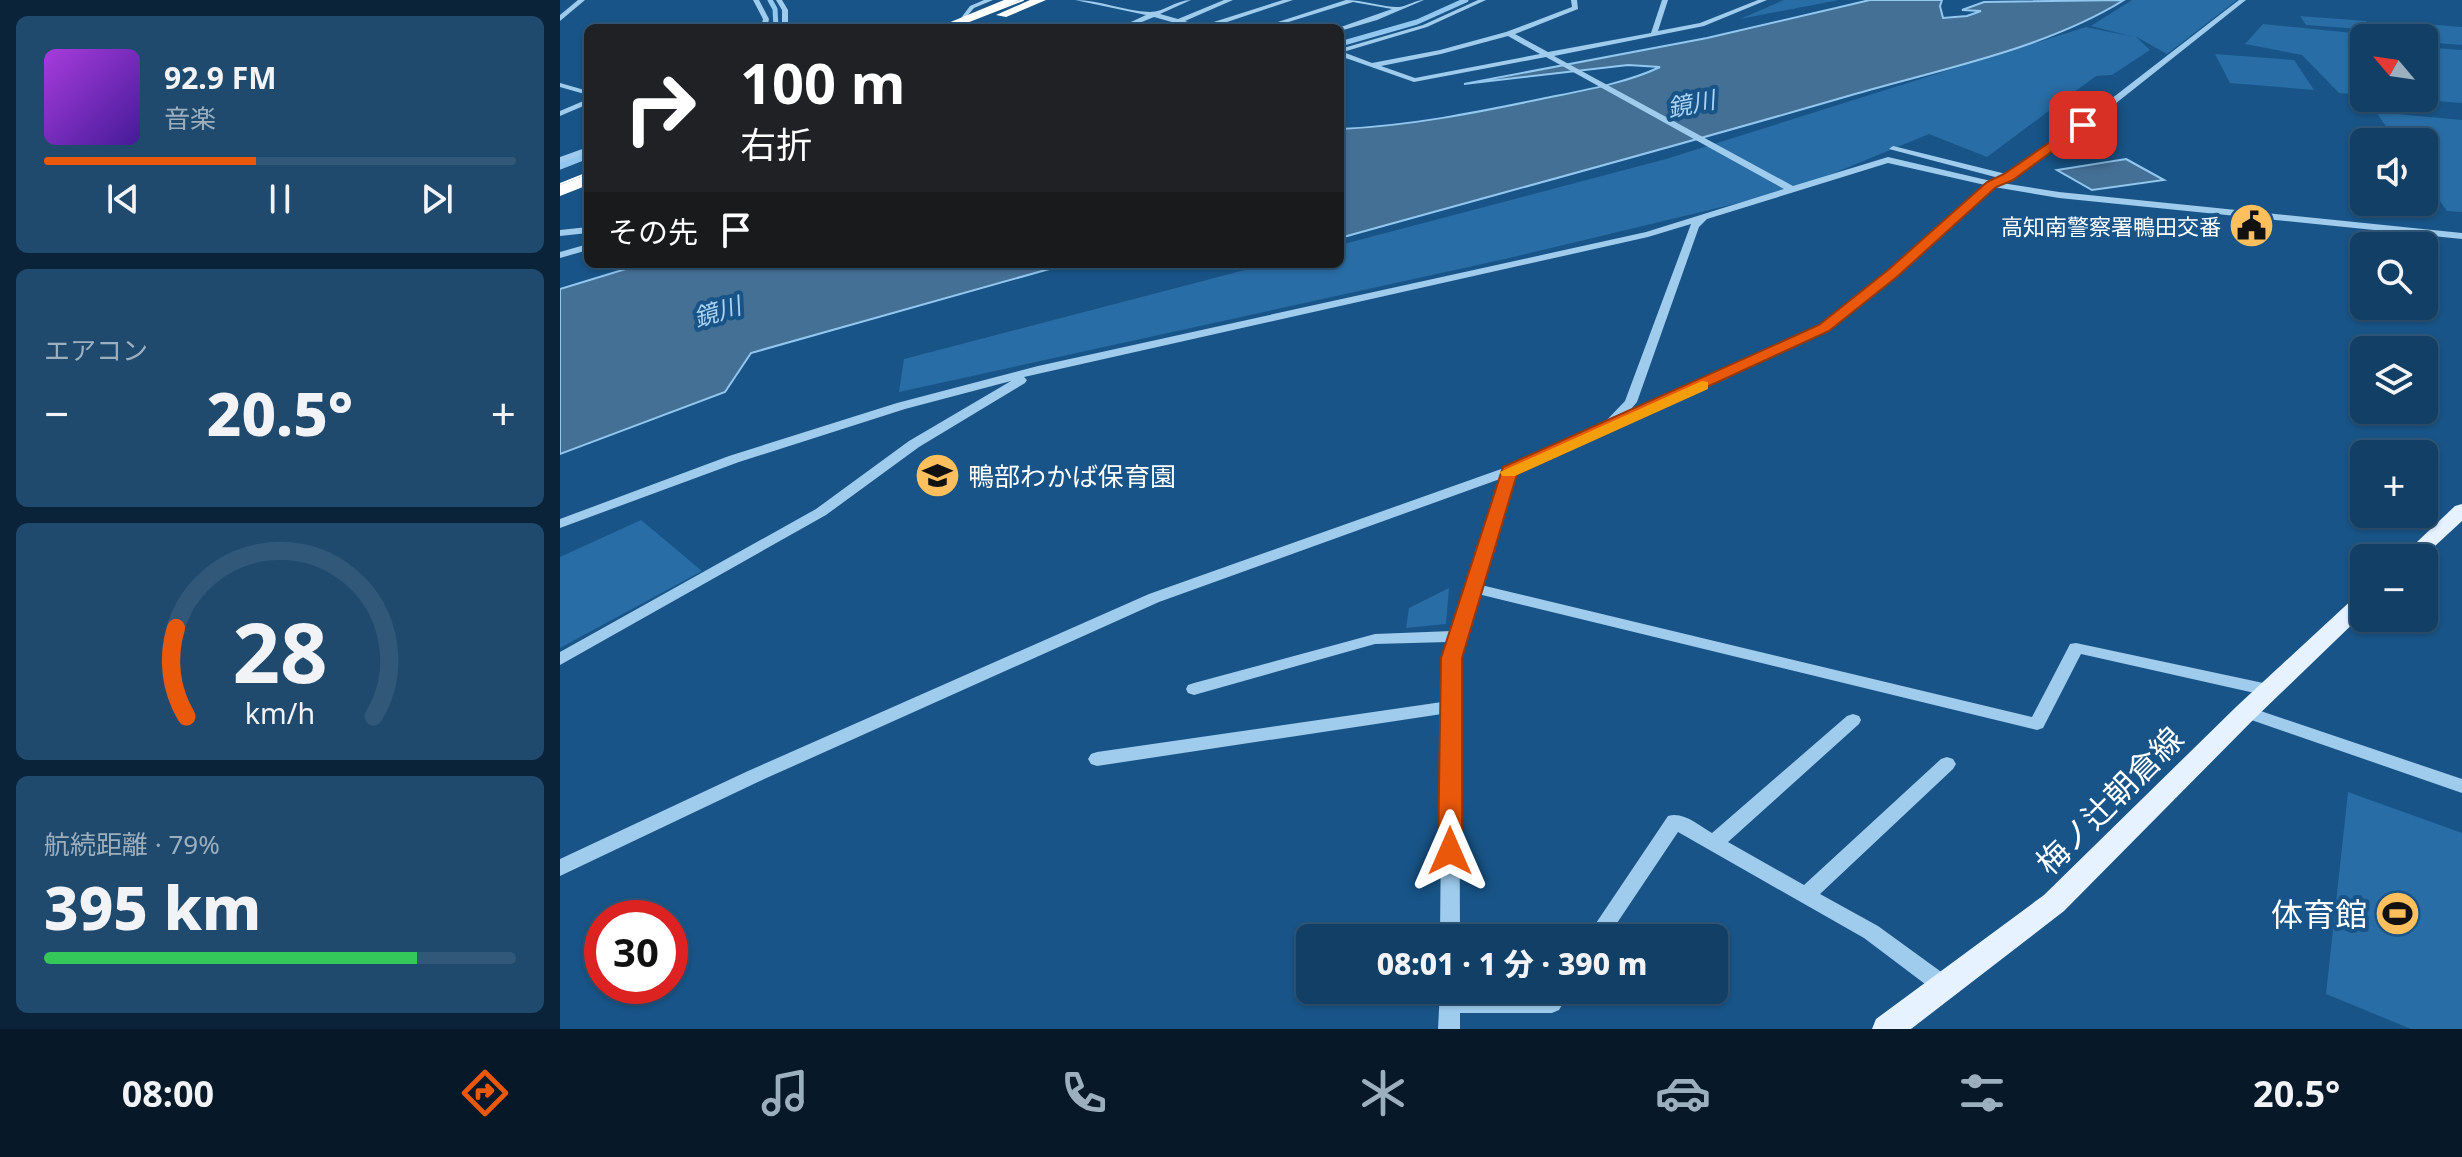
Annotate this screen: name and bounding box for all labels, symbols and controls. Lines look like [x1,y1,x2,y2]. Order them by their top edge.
north arrow [2350,24,2438,112]
map controls [2350,24,2438,632]
text: 100 m [740,44,905,120]
icon: right [608,56,712,160]
text: 92.9 FM [164,57,276,98]
water label: 鏡川 [1664,82,1721,124]
pin [2049,91,2117,159]
text: 音楽 [164,100,216,136]
icon: arrive [2061,103,2105,147]
text: 右折 [740,120,812,169]
button: sound [2350,128,2438,216]
icon: previous [101,177,145,221]
icon: pause [258,177,302,221]
icon: next [415,177,459,221]
public building icon: 高知南警察署鴨田交番 [2228,202,2276,250]
icon: arrive [714,208,758,252]
text: その先 [608,211,698,252]
place label: 高知南警察署鴨田交番 [2001,211,2221,241]
button: search [2350,232,2438,320]
water label: 鏡川 [689,287,748,334]
text: エアコン [44,332,148,368]
button: layers [2350,336,2438,424]
text: 20.5° [207,372,353,454]
text: − [44,383,69,443]
text: + [491,383,516,443]
button: + [2350,440,2438,528]
school or university icon: 鴨部わかば保育園 [913,452,961,500]
place label: 鴨部わかば保育園 [968,458,1176,494]
button: − [2350,544,2438,632]
text: 28 [232,594,328,707]
text: km/h [245,693,315,732]
street label: 梅ノ辻朝倉線 [2026,717,2192,883]
position arrow [1408,809,1492,893]
text: 航続距離 · 79% [44,826,220,862]
text: 395 km [44,866,261,948]
sports icon: 体育館 [2374,889,2422,937]
place label: 体育館 [2271,892,2367,935]
speed limit sign: 30 [584,900,688,1004]
text: 08:01 · 1 分 · 390 m [1377,943,1647,984]
icon: directions [457,1065,513,1121]
icon: music [757,1065,813,1121]
icon: phone [1056,1065,1112,1121]
icon: climate [1355,1065,1411,1121]
icon: car [1655,1065,1711,1121]
icon: filters [1954,1065,2010,1121]
text: 08:00 [122,1069,214,1118]
text: 20.5° [2253,1069,2340,1118]

